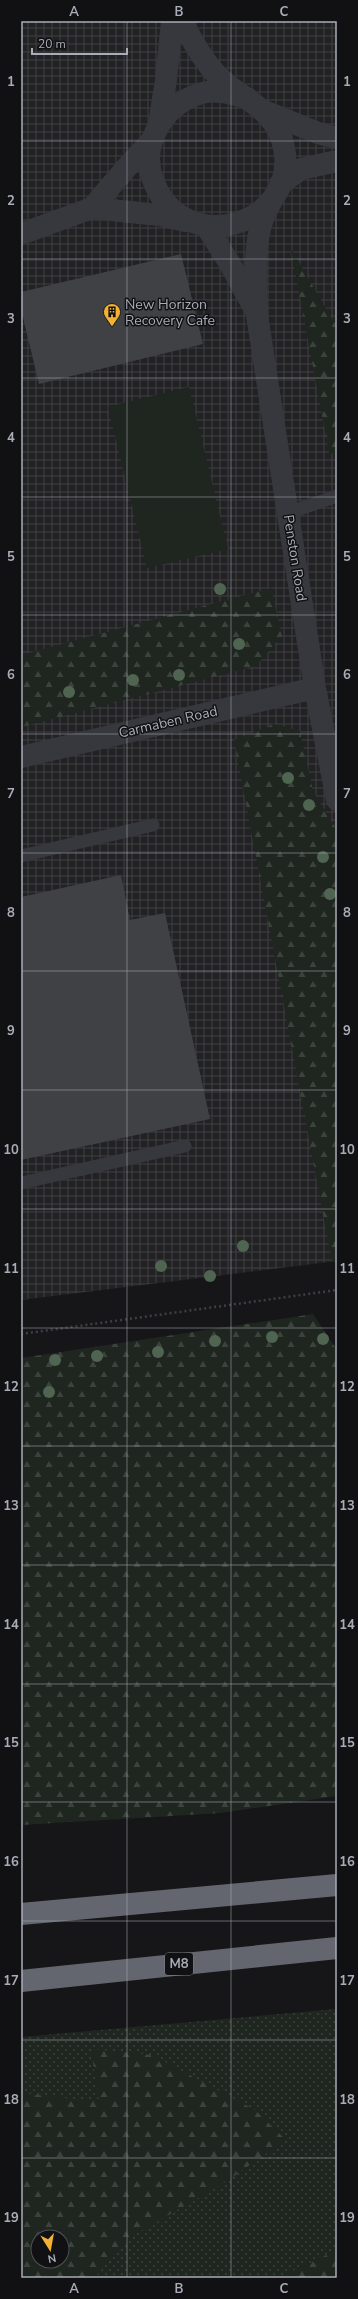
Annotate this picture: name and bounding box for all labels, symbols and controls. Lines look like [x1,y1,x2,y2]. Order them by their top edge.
text: A [69,3,79,21]
text: B [175,3,184,21]
text: C [280,3,289,21]
scale bar [32,30,127,56]
text: 20 m [38,36,66,52]
text: 1 [7,73,15,91]
text: 1 [343,73,351,91]
text: 2 [7,192,15,210]
text: 2 [343,192,351,210]
place label: New Horizon Recovery Cafe [125,295,215,330]
building icon: New Horizon Recovery Cafe [102,302,122,327]
text: 3 [7,310,15,328]
text: 3 [343,310,351,328]
text: 4 [7,429,15,447]
text: 4 [343,429,351,447]
street label: Penston Road [279,513,311,603]
text: 5 [7,548,15,566]
text: 5 [343,548,351,566]
text: 6 [7,666,15,684]
text: 6 [343,666,351,684]
street label: Carmaben Road [117,701,219,743]
text: 7 [7,785,15,803]
text: 7 [343,785,351,803]
text: 8 [7,904,15,922]
text: 8 [343,904,351,922]
text: 9 [7,1022,15,1040]
text: 9 [343,1022,351,1040]
text: 10 [3,1141,19,1159]
text: 10 [339,1141,355,1159]
text: 11 [3,1260,19,1278]
text: 11 [339,1260,355,1278]
text: 12 [3,1378,19,1396]
text: 12 [339,1378,355,1396]
text: 13 [3,1497,19,1515]
text: 13 [339,1497,355,1515]
text: 14 [3,1616,19,1634]
text: 14 [339,1616,355,1634]
text: 15 [3,1734,19,1752]
text: 15 [339,1734,355,1752]
text: 16 [3,1853,19,1871]
text: 16 [339,1853,355,1871]
road number: M8 [165,1953,193,1975]
text: 17 [3,1972,19,1990]
text: 17 [339,1972,355,1990]
text: 18 [3,2091,19,2109]
text: 18 [339,2091,355,2109]
text: 19 [3,2209,19,2227]
text: 19 [339,2209,355,2227]
north arrow [30,2229,70,2269]
text: N [46,2250,57,2266]
text: A [69,2280,79,2298]
text: B [175,2280,184,2298]
text: C [280,2280,289,2298]

